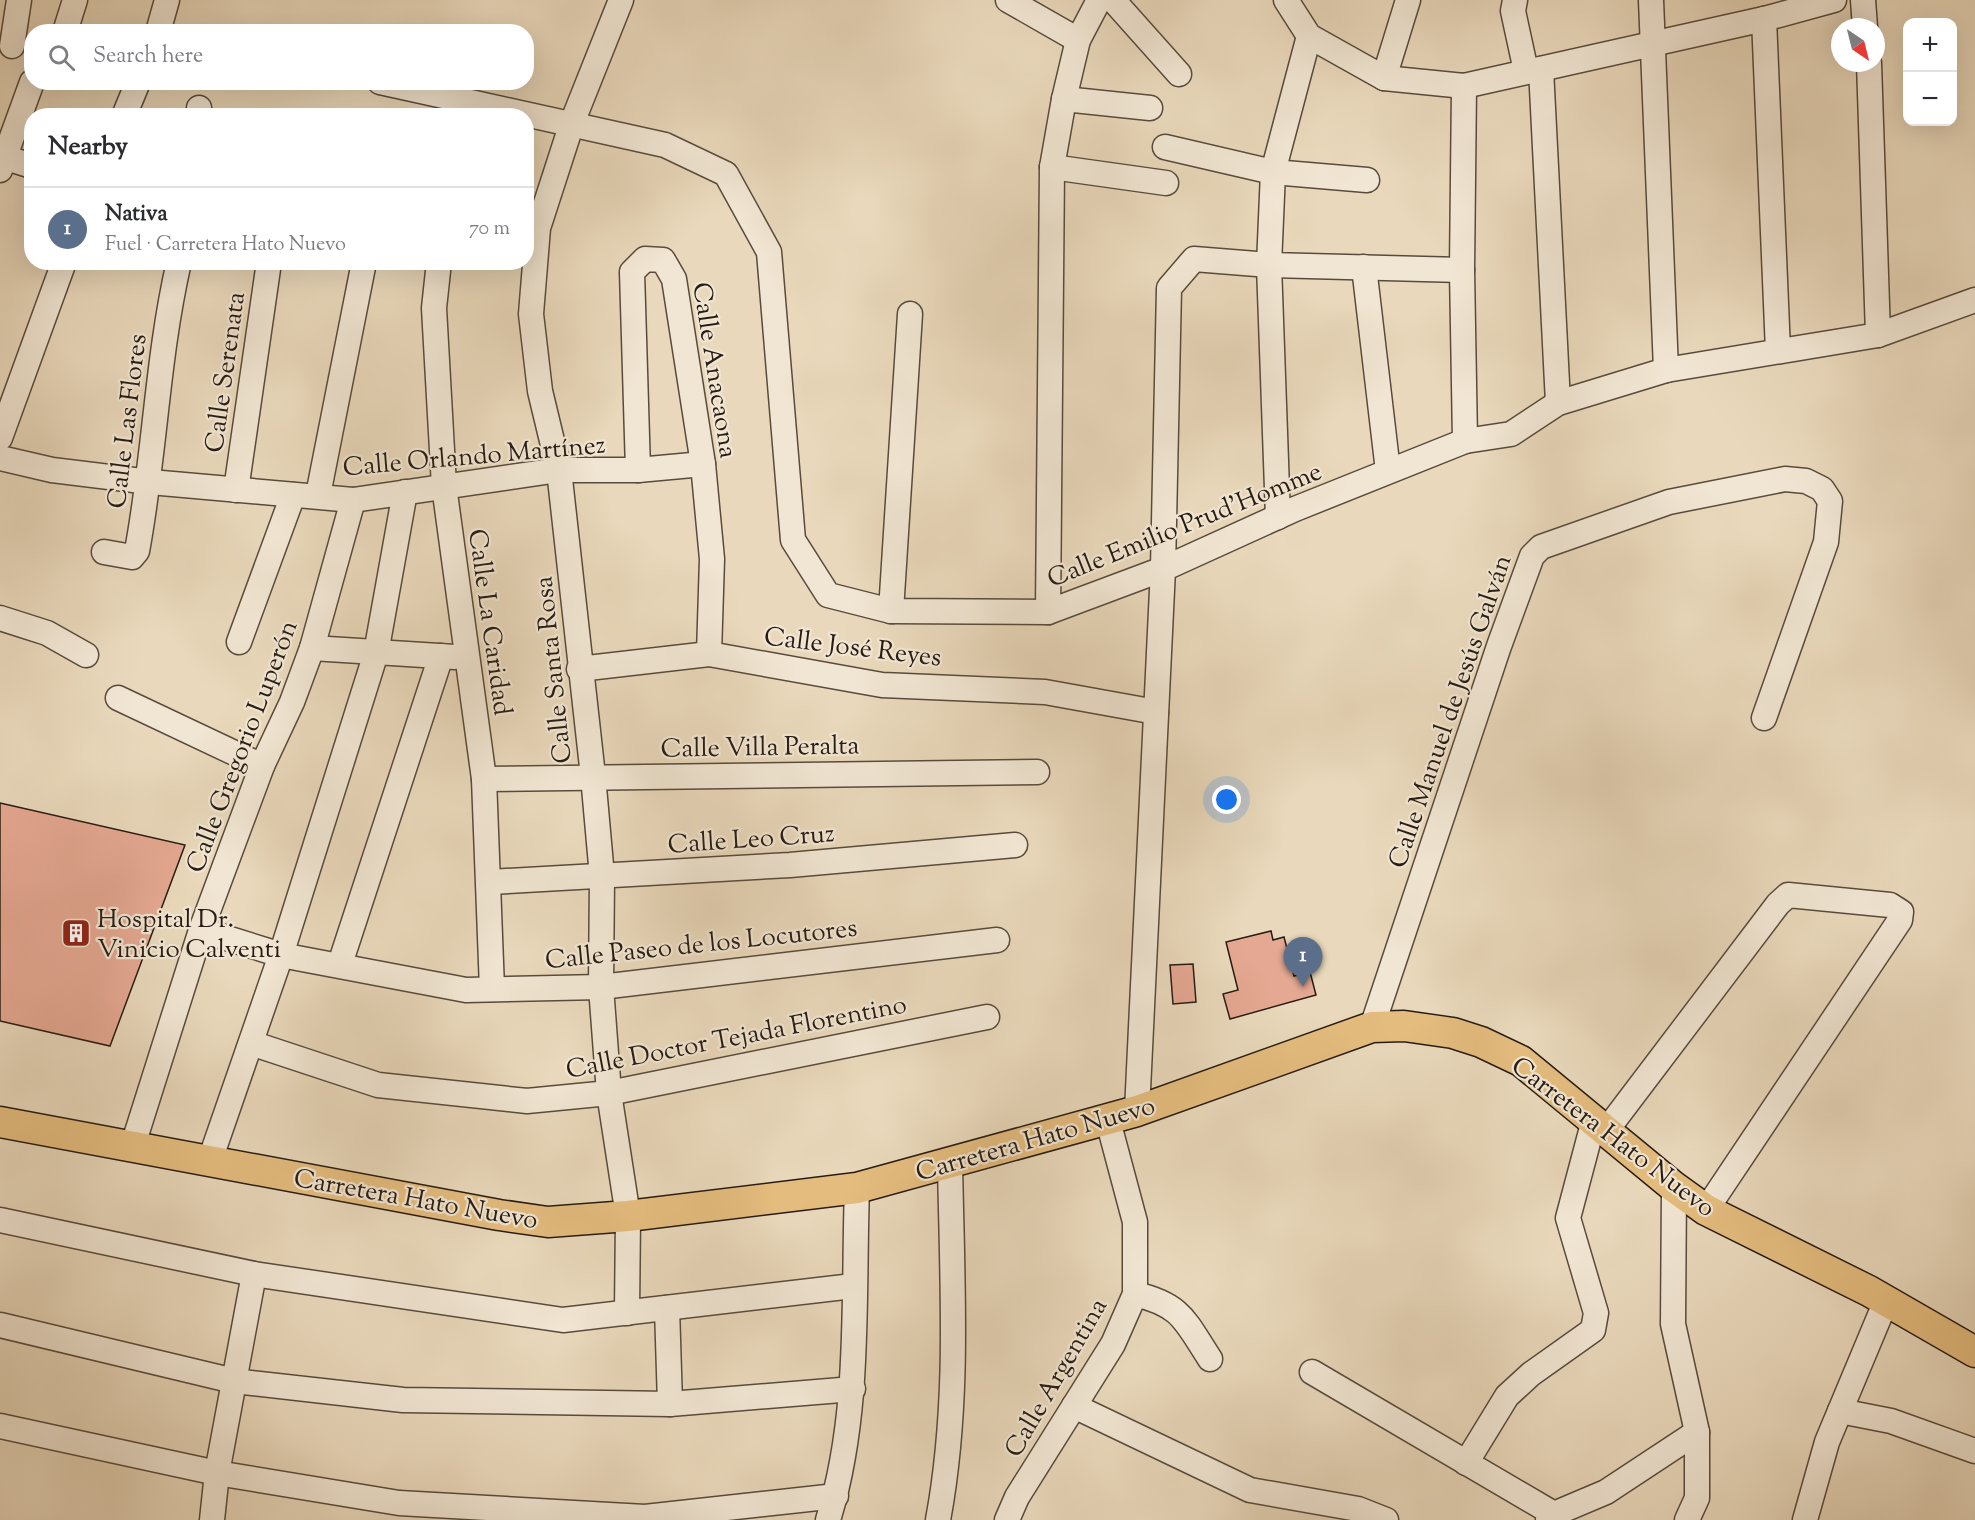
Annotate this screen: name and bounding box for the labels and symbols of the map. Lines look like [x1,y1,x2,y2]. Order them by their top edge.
north arrow [1831,18,1885,72]
street label: Calle Anacaona [681,280,746,461]
street label: Calle Serenata [197,290,256,455]
street label: Calle Las Flores [99,332,158,511]
street label: Calle Orlando Martínez [341,428,607,487]
street label: Calle Emilio Prud'Homme [1042,454,1328,598]
street label: Calle La Caridad [457,527,520,718]
street label: Calle Manuel de Jesús Galván [1380,550,1522,873]
street label: Calle Santa Rosa [526,574,583,765]
street label: Calle Gregorio Luperón [178,615,309,878]
street label: Calle José Reyes [762,619,944,678]
street label: Calle Villa Peralta [660,728,860,769]
your location [1212,785,1241,814]
street label: Calle Leo Cruz [666,816,836,865]
place label: Hospital Dr. Vinicio Calventi [97,902,281,969]
street label: Calle Paseo de los Locutores [543,911,859,980]
building icon: Hospital Dr. Vinicio Calventi [60,917,92,949]
pin: 1 [1284,938,1322,987]
street label: Calle Doctor Tejada Florentino [563,987,910,1090]
street label: Carretera Hato Nuevo [1503,1049,1722,1227]
street label: Carretera Hato Nuevo [912,1089,1160,1192]
street label: Carretera Hato Nuevo [291,1161,541,1240]
street label: Calle Argentina [997,1292,1118,1465]

